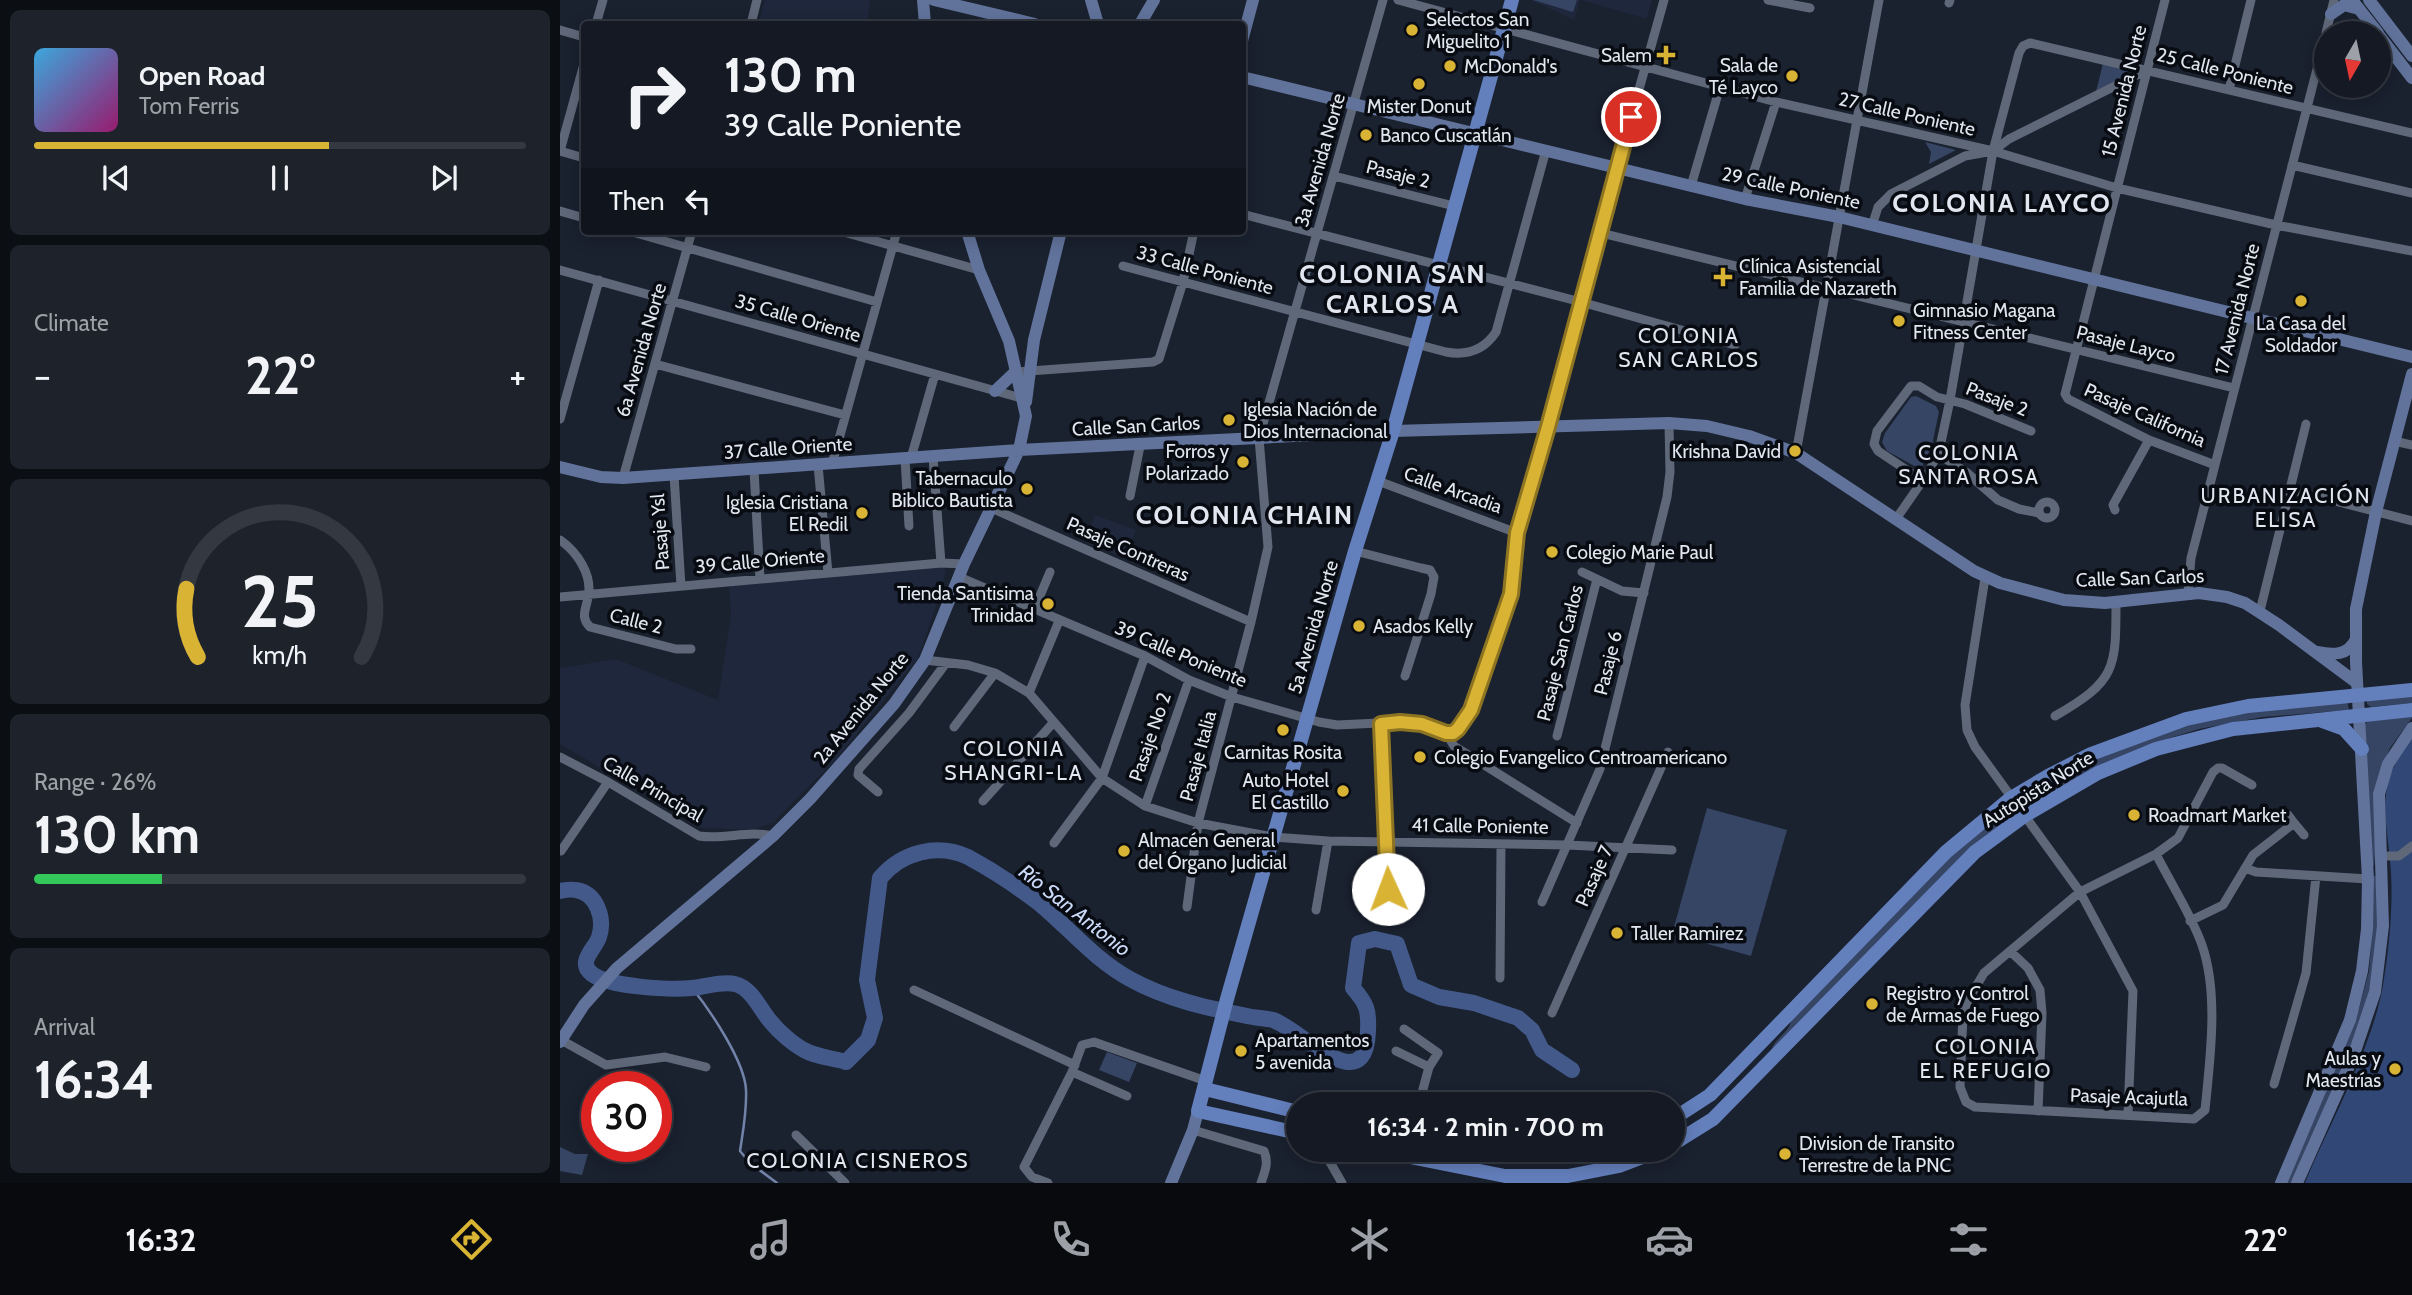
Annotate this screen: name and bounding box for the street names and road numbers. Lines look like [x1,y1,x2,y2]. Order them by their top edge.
street label: 15 Avenida Norte [2097,23,2152,159]
street label: 25 Calle Poniente [2154,43,2296,99]
street label: 27 Calle Poniente [1836,87,1978,141]
street label: 3a Avenida Norte [1290,90,1350,229]
street label: Pasaje 2 [1364,155,1432,193]
street label: 29 Calle Poniente [1720,162,1862,214]
street label: 33 Calle Poniente [1134,241,1276,299]
street label: 17 Avenida Norte [2210,241,2264,377]
street label: 6a Avenida Norte [611,280,671,420]
street label: 35 Calle Oriente [733,289,864,347]
street label: Pasaje Layco [2074,321,2178,367]
street label: Pasaje 2 [1963,377,2031,421]
street label: Pasaje California [2081,378,2209,452]
street label: Calle San Carlos [1071,411,1201,441]
street label: 37 Calle Oriente [723,432,853,464]
street label: Calle Arcadia [1401,462,1505,518]
street label: Pasaje Ysl [646,493,674,571]
street label: Pasaje Contreras [1063,512,1193,586]
street label: 39 Calle Oriente [694,544,826,578]
street label: 5a Avenida Norte [1283,557,1343,696]
street label: Calle San Carlos [2075,564,2205,592]
street label: Pasaje San Carlos [1532,582,1588,723]
street label: Calle 2 [607,603,665,639]
street label: 39 Calle Poniente [1112,616,1251,692]
street label: Pasaje 6 [1589,628,1627,698]
street label: 2a Avenida Norte [809,647,913,769]
street label: Pasaje No 2 [1124,690,1176,784]
street label: Pasaje Italia [1175,708,1221,804]
street label: Autopista Norte [1978,746,2098,832]
street label: Calle Principal [599,751,708,827]
street label: 41 Calle Poniente [1411,813,1549,839]
street label: Pasaje 7 [1570,842,1618,910]
street label: Pasaje Acajutla [2070,1083,2188,1111]

